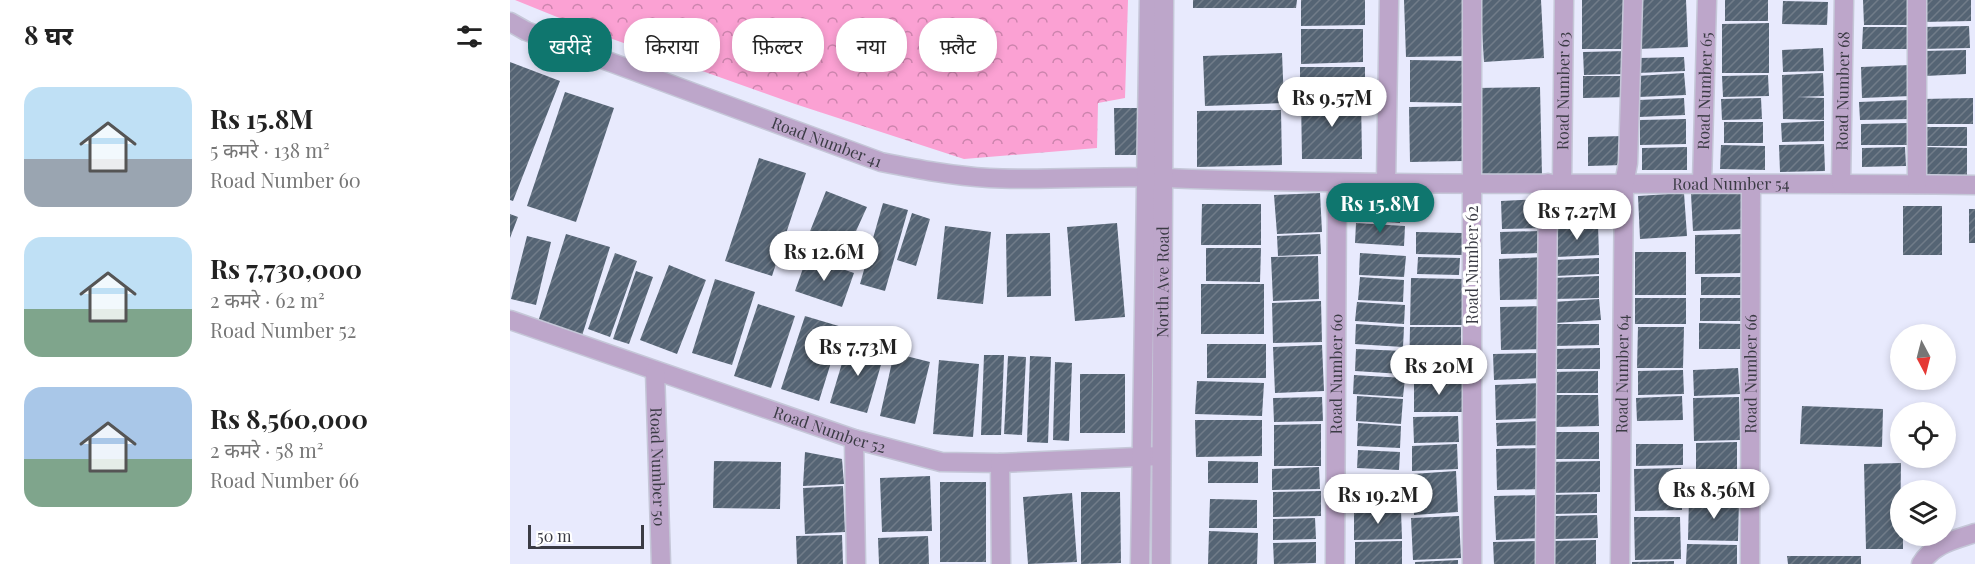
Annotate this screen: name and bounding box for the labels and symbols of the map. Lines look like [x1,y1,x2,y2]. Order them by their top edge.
street label: Road Number 68 [1831,31,1853,151]
street label: Road Number 63 [1551,32,1574,150]
street label: Road Number 65 [1692,32,1716,150]
pin: Rs 9.57M [1270,77,1394,128]
street label: Road Number 41 [769,112,885,172]
street label: Road Number 54 [1672,173,1790,194]
pin: Rs 15.8M [1318,183,1442,234]
pin: Rs 7.27M [1515,190,1639,241]
street label: Road Number 62 [1461,206,1482,324]
street label: North Ave Road [1151,226,1173,338]
pin: Rs 12.6M [762,231,886,282]
street label: Road Number 60 [1325,314,1346,434]
street label: Road Number 64 [1610,314,1633,434]
street label: Road Number 66 [1739,314,1761,434]
north arrow [1890,324,1956,390]
pin: Rs 7.73M [796,326,920,377]
pin: Rs 20M [1390,345,1488,396]
street label: Road Number 52 [771,401,888,457]
street label: Road Number 50 [646,407,671,527]
pin: Rs 8.56M [1652,469,1776,520]
pin: Rs 19.2M [1316,474,1440,525]
scale bar [528,522,644,550]

